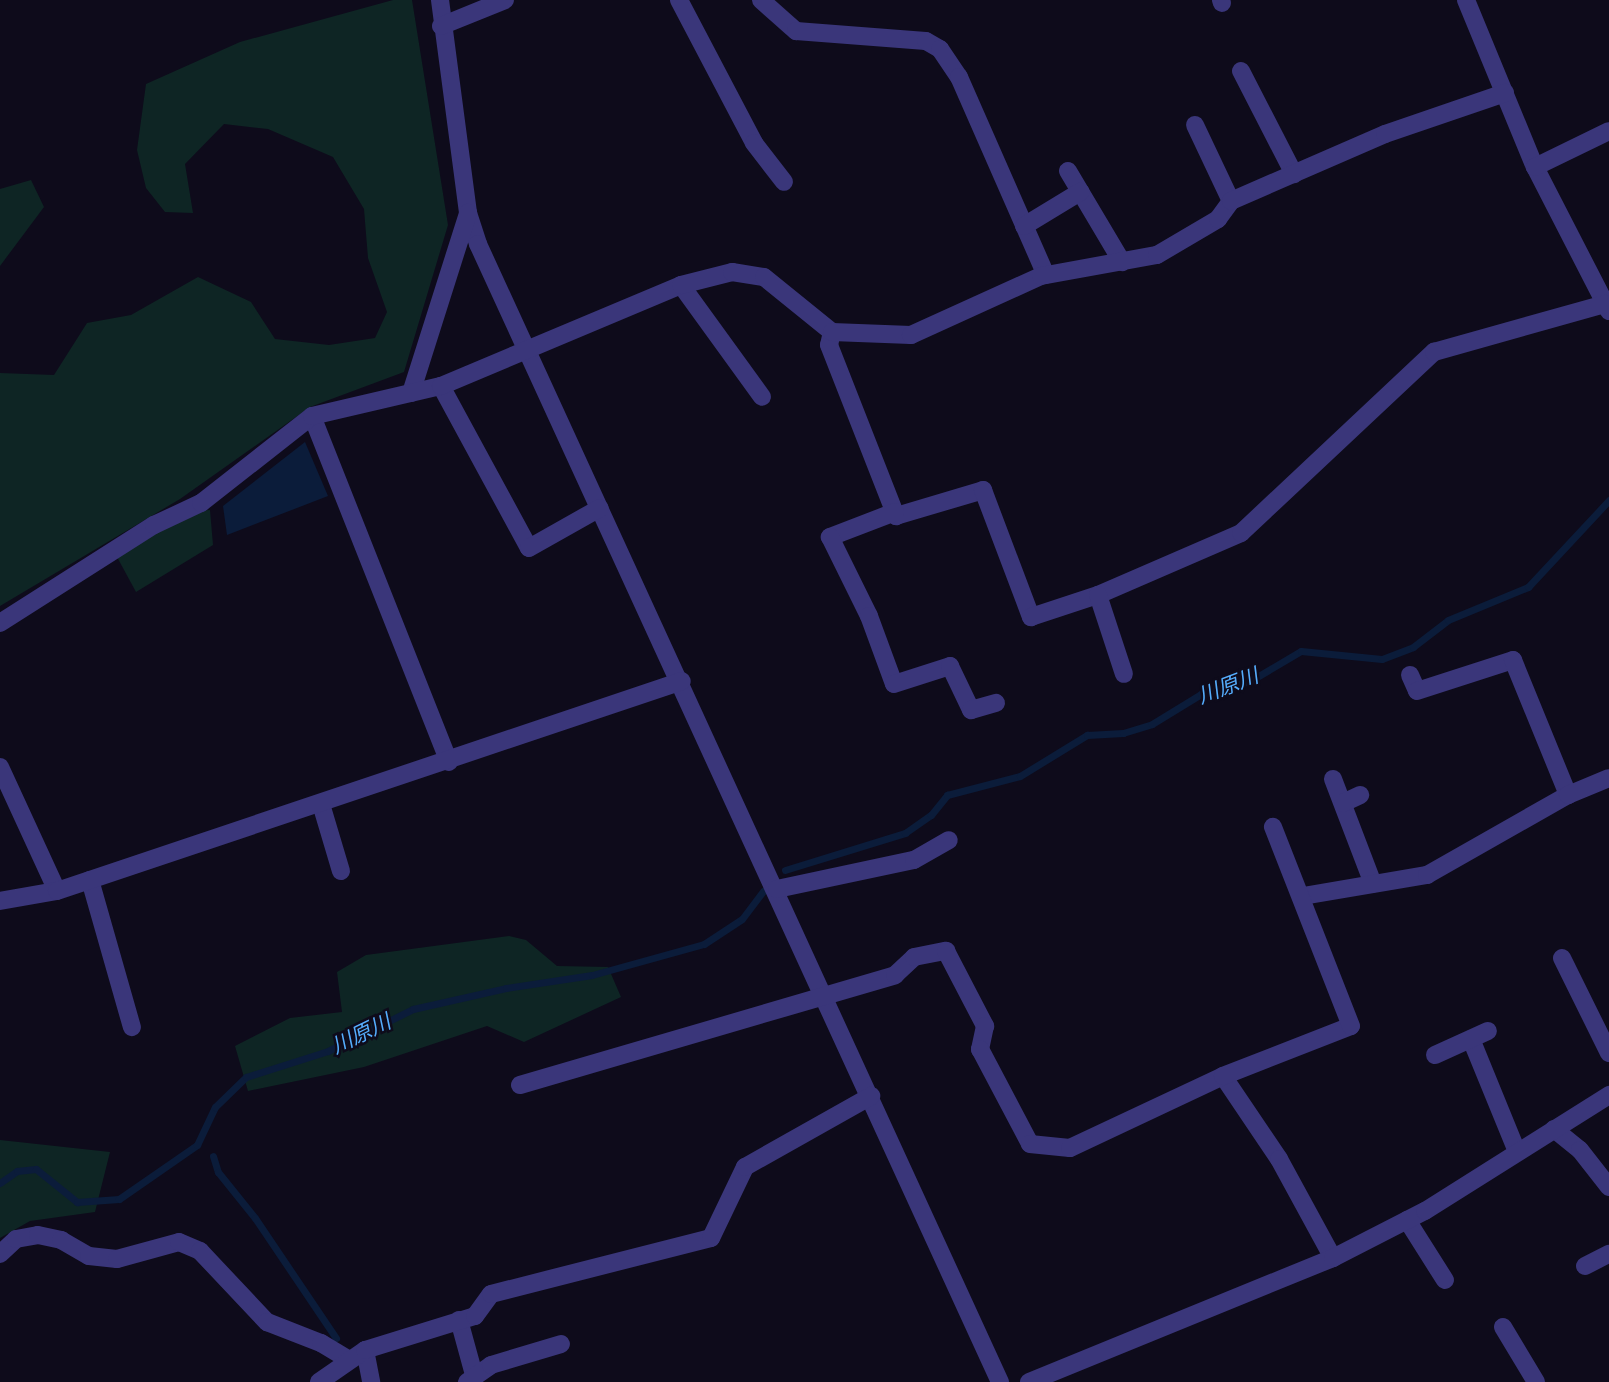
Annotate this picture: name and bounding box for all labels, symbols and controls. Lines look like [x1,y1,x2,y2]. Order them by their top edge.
water label: 川原川 [1194,663,1262,709]
water label: 川原川 [327,1009,395,1059]

